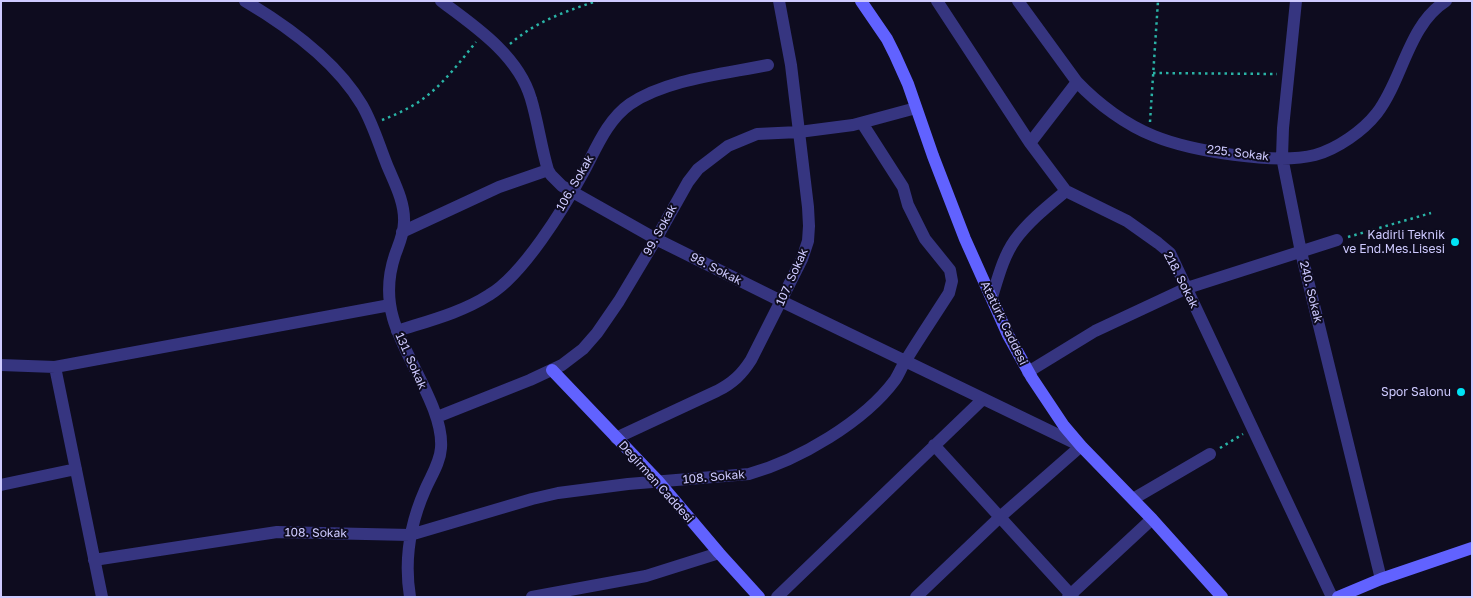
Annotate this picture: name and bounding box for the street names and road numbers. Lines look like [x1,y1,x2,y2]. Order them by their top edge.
street label: 225. Sokak [1206,142,1270,164]
street label: 106. Sokak [553,152,597,214]
street label: 99. Sokak [640,202,680,258]
street label: 107. Sokak [773,246,811,308]
street label: 218. Sokak [1161,249,1201,311]
street label: 98. Sokak [688,250,744,288]
street label: 240. Sokak [1296,259,1326,325]
street label: Atatürk Caddesi [977,279,1031,367]
street label: 131. Sokak [392,331,430,391]
street label: Değirmen Caddesi [616,438,696,526]
street label: 108. Sokak [682,467,746,487]
street label: 108. Sokak [285,525,347,541]

